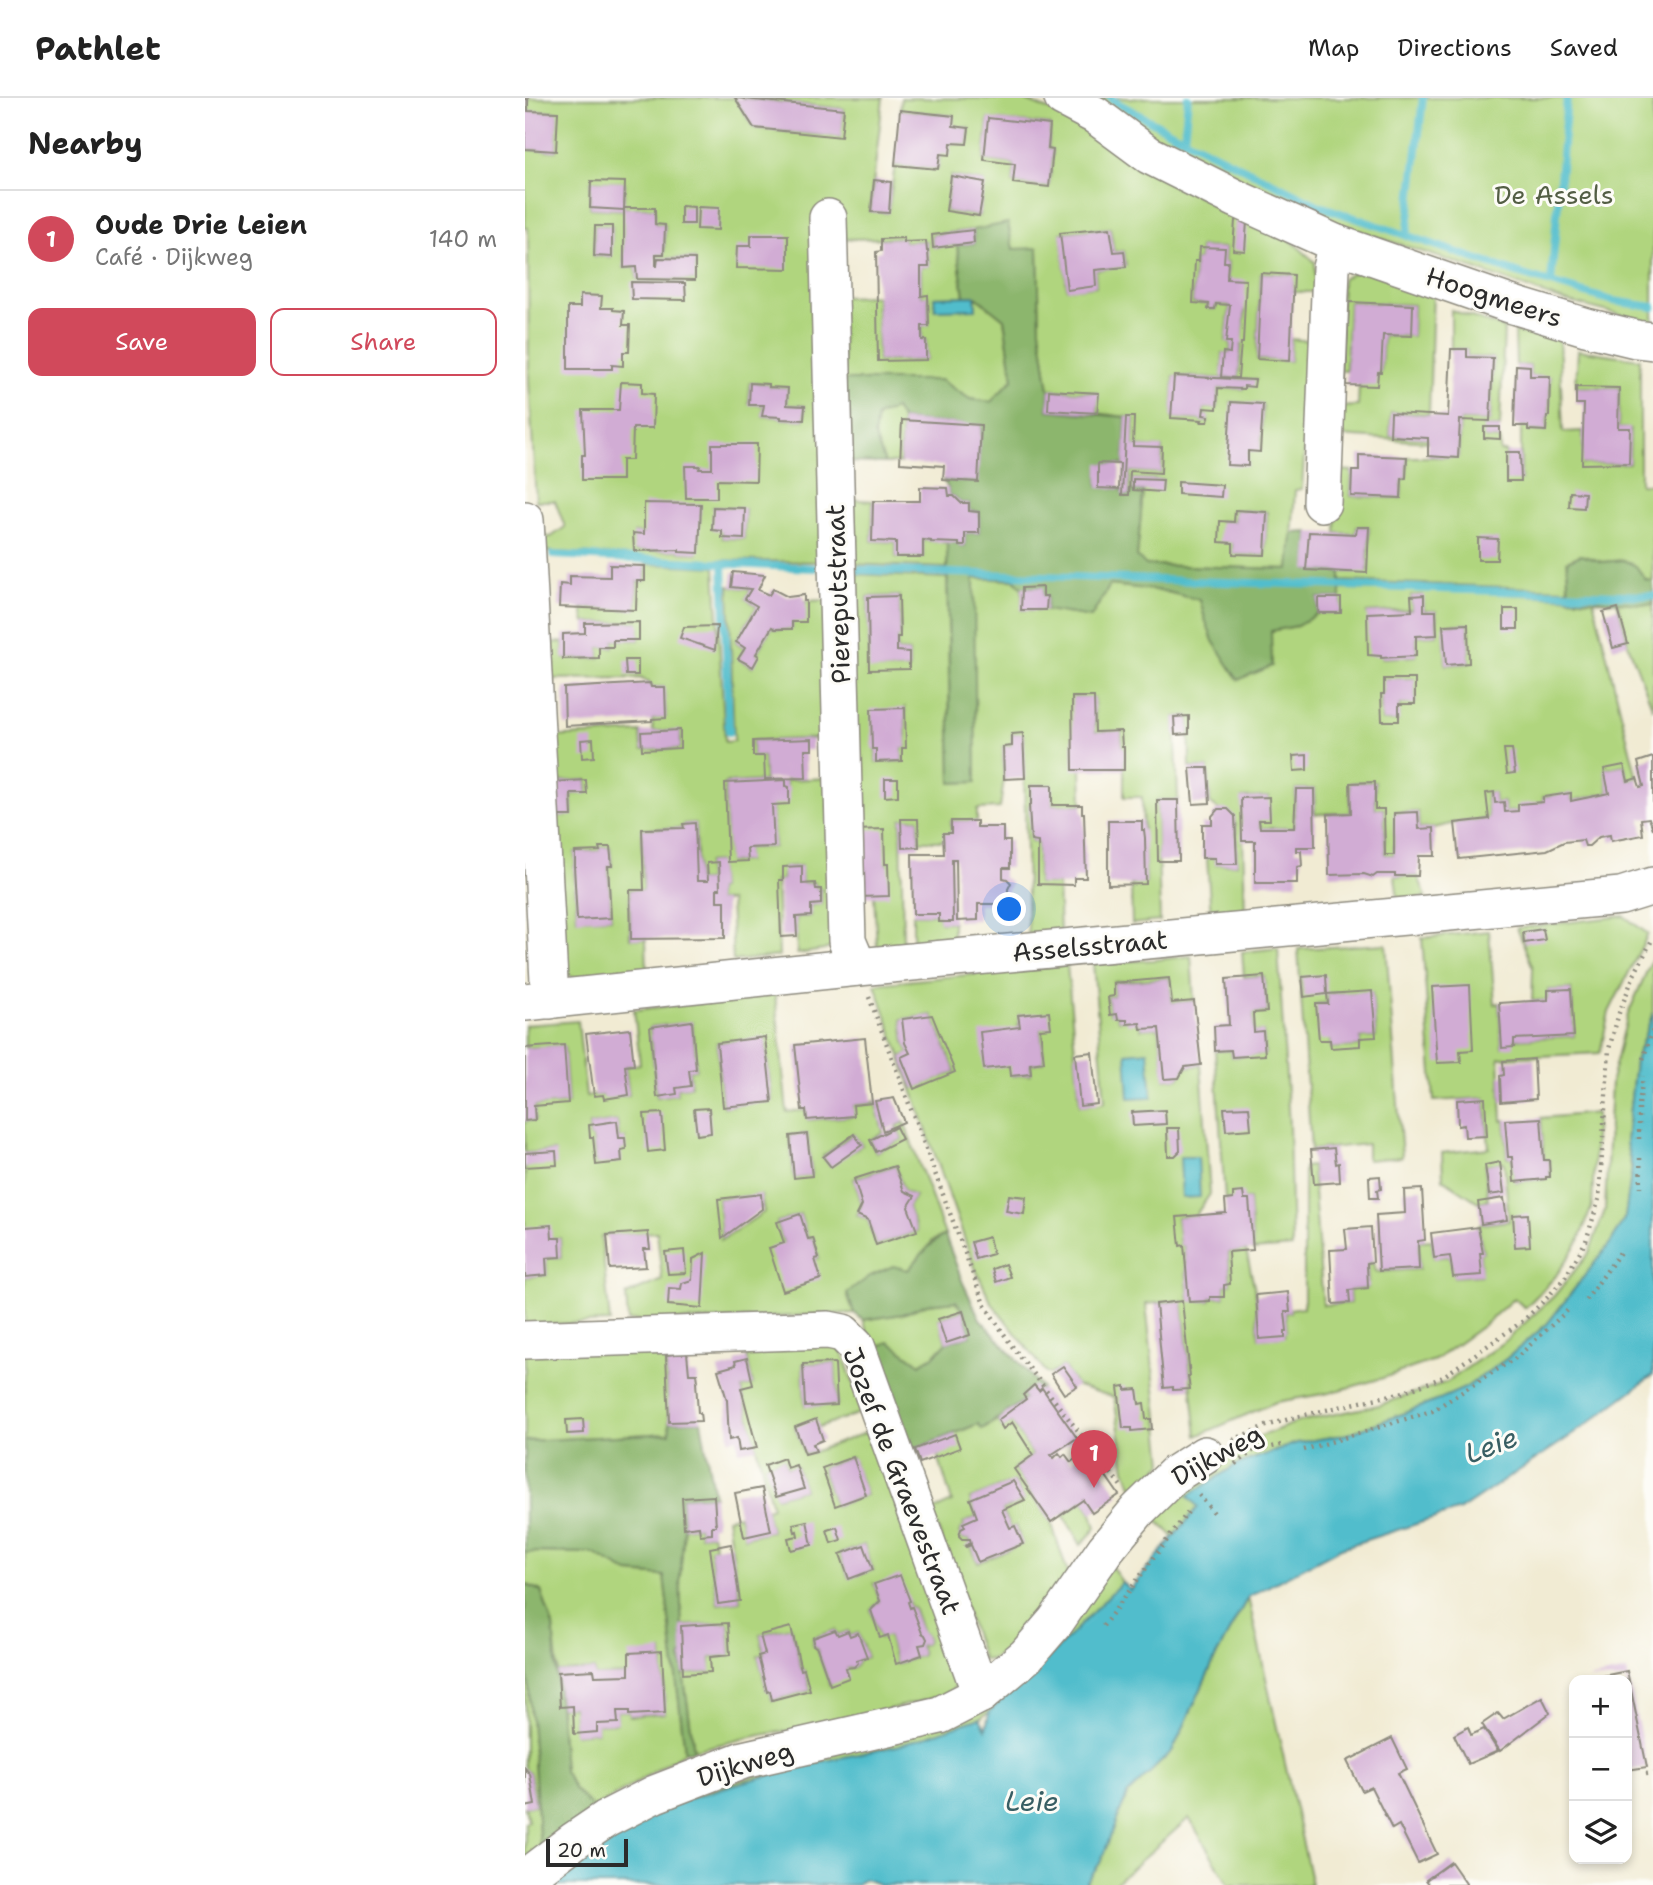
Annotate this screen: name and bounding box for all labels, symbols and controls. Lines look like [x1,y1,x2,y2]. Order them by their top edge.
text: Pathlet [35,26,161,71]
text: Map [1308,32,1359,64]
text: Directions [1397,32,1512,64]
text: Saved [1550,32,1618,64]
text: Nearby [28,123,143,164]
park label: De Assels [1494,177,1614,212]
text: Oude Drie Leien [95,207,307,242]
text: 1 [46,224,56,254]
text: 140 m [429,224,497,254]
text: Café · Dijkweg [95,242,253,272]
street label: Hoogmeers [1422,258,1567,335]
button: Save [28,308,256,376]
button: Share [270,308,497,376]
street label: Piereputstraat [817,504,858,684]
your location [992,892,1026,926]
street label: Asselsstraat [1011,921,1169,970]
street label: Jozef de Graevestraat [835,1342,970,1620]
street label: Dijkweg [1165,1415,1268,1494]
water label: Leie [1459,1418,1523,1472]
pin: 1 [1071,1430,1117,1488]
map controls [1569,1675,1632,1864]
button: + [1569,1675,1632,1738]
street label: Dijkweg [693,1732,797,1795]
button: − [1569,1738,1632,1801]
water label: Leie [1005,1782,1059,1820]
button: layers [1569,1801,1632,1864]
scale bar [546,1836,628,1868]
text: 20 m [557,1838,606,1863]

